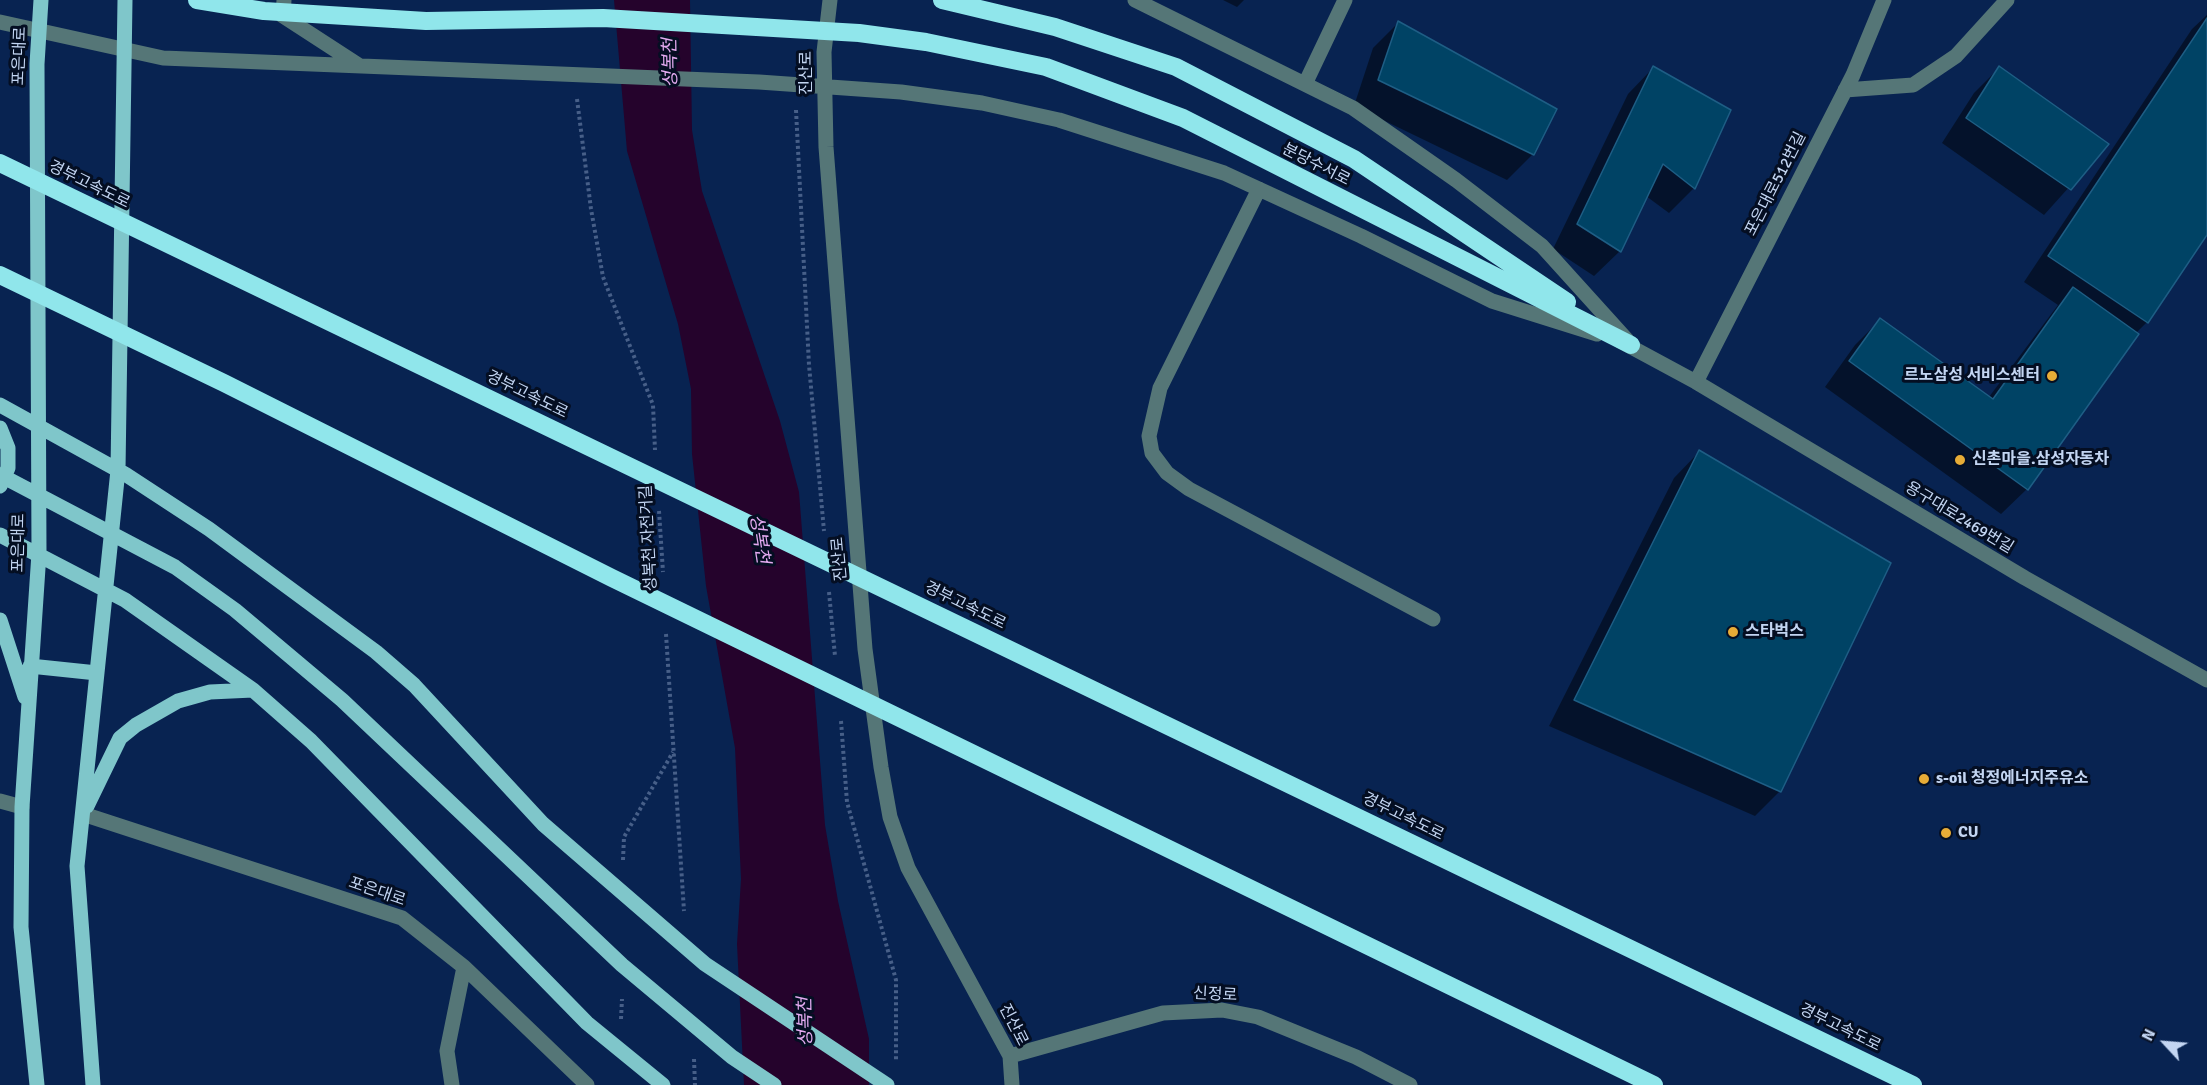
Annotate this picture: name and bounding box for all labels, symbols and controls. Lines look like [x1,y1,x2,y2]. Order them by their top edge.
street label: 포은대로 [9,26,31,86]
water label: 성복천 [660,38,682,88]
street label: 진산로 [797,51,817,95]
street label: 포은대로512번길 [1742,129,1810,239]
street label: 분당수서로 [1279,140,1353,190]
street label: 경부고속도로 [45,157,133,213]
place label: 르노삼성 서비스센터 [1904,366,2040,386]
street label: 경부고속도로 [483,367,571,423]
marker: 르노삼성 서비스센터 [2045,369,2059,383]
place label: 신촌마을.삼성자동차 [1972,450,2109,470]
marker: 신촌마을.삼성자동차 [1953,453,1967,467]
street label: 용구대로2469번길 [1901,478,2017,558]
street label: 성복천 자전거길 [637,484,661,592]
street label: 포은대로 [9,513,29,573]
water label: 성복천 [744,513,774,565]
street label: 진산로 [829,536,851,582]
street label: 경부고속도로 [921,578,1009,634]
place label: 스타벅스 [1745,622,1804,642]
marker: 스타벅스 [1726,625,1740,639]
place label: s-oil 청정에너지주유소 [1936,769,2089,789]
marker: s-oil 청정에너지주유소 [1917,772,1931,786]
street label: 경부고속도로 [1359,789,1447,845]
place label: CU [1958,823,1979,843]
marker: CU [1939,826,1953,840]
street label: 포은대로 [346,873,408,911]
street label: 신정로 [1192,984,1238,1006]
water label: 성복천 [795,997,817,1047]
street label: 경부고속도로 [1796,1000,1884,1056]
street label: 진산로 [994,1001,1032,1049]
north arrow [2135,1013,2195,1073]
text: N [2137,1026,2160,1045]

